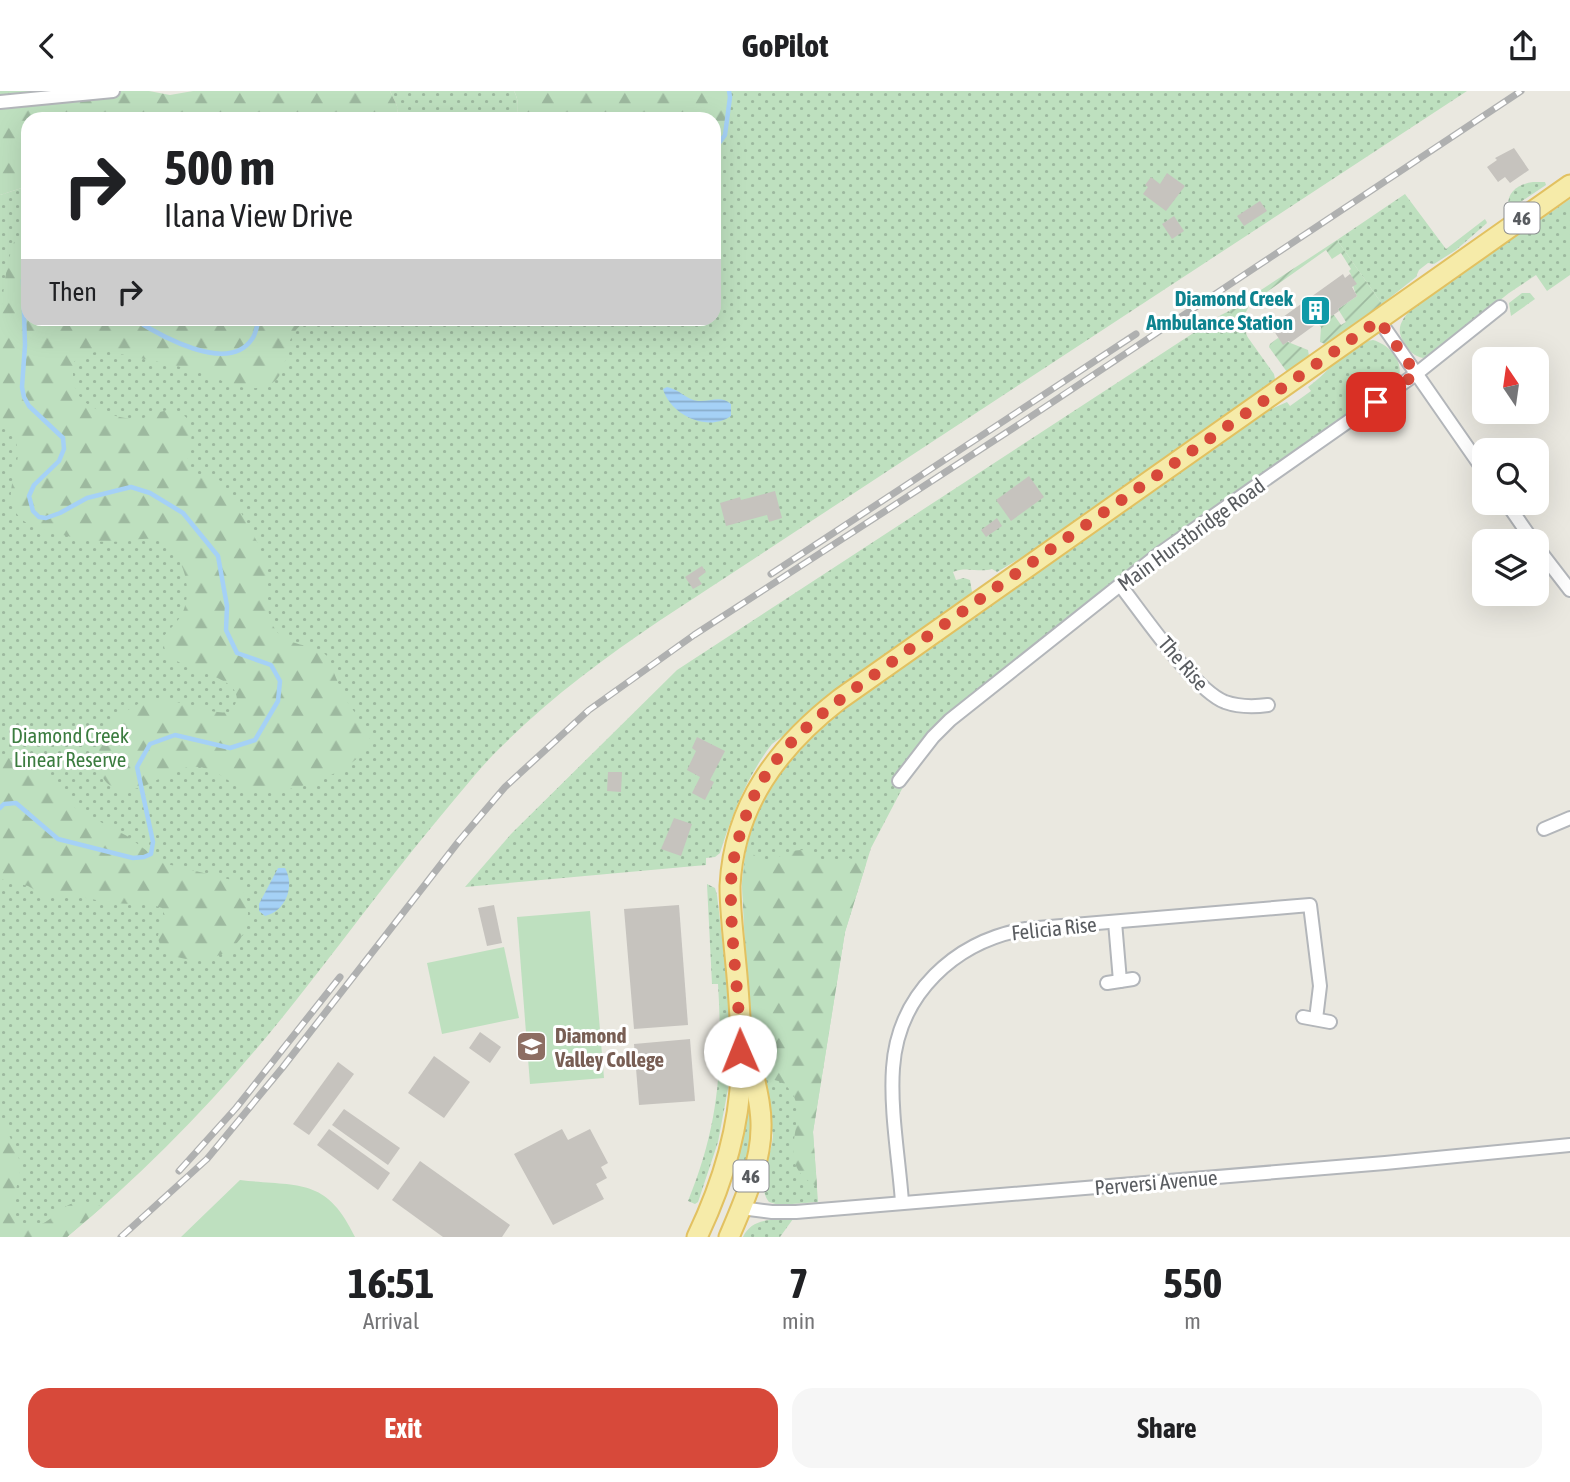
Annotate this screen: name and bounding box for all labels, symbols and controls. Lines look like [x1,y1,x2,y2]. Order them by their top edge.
icon: back [28,27,66,65]
text: GoPilot [741,27,829,64]
icon: share [1504,27,1542,65]
text: 500 m [164,139,275,195]
icon: right [49,140,140,231]
text: Ilana View Drive [164,197,353,234]
road number: 46 [1504,202,1540,233]
icon: right [111,273,149,311]
text: Then [49,277,97,307]
place label: Diamond Creek Ambulance Station [1145,286,1294,334]
building icon: Diamond Creek Ambulance Station [1299,293,1333,327]
north arrow [1472,347,1549,423]
map controls [1472,347,1549,606]
pin [1346,372,1406,432]
icon: arrive [1357,383,1395,421]
button: search [1472,438,1549,515]
street label: Main Hurstbridge Road [1113,473,1269,595]
button: layers [1472,529,1549,606]
street label: The Rise [1154,631,1214,695]
park label: Diamond Creek Linear Reserve [11,723,129,771]
street label: Felicia Rise [1010,912,1098,944]
position arrow [703,1014,777,1088]
place label: Diamond Valley College [554,1023,664,1071]
school or university icon: Diamond Valley College [515,1030,549,1064]
road number: 46 [734,1161,768,1191]
street label: Perversi Avenue [1094,1165,1218,1199]
text: 16:51 [348,1259,434,1307]
text: 7 [789,1259,808,1307]
text: 550 [1163,1259,1222,1307]
text: Arrival [363,1308,419,1334]
text: min [782,1308,815,1334]
text: m [1184,1308,1201,1334]
button: Exit [28,1388,778,1468]
button: Share [792,1388,1542,1468]

